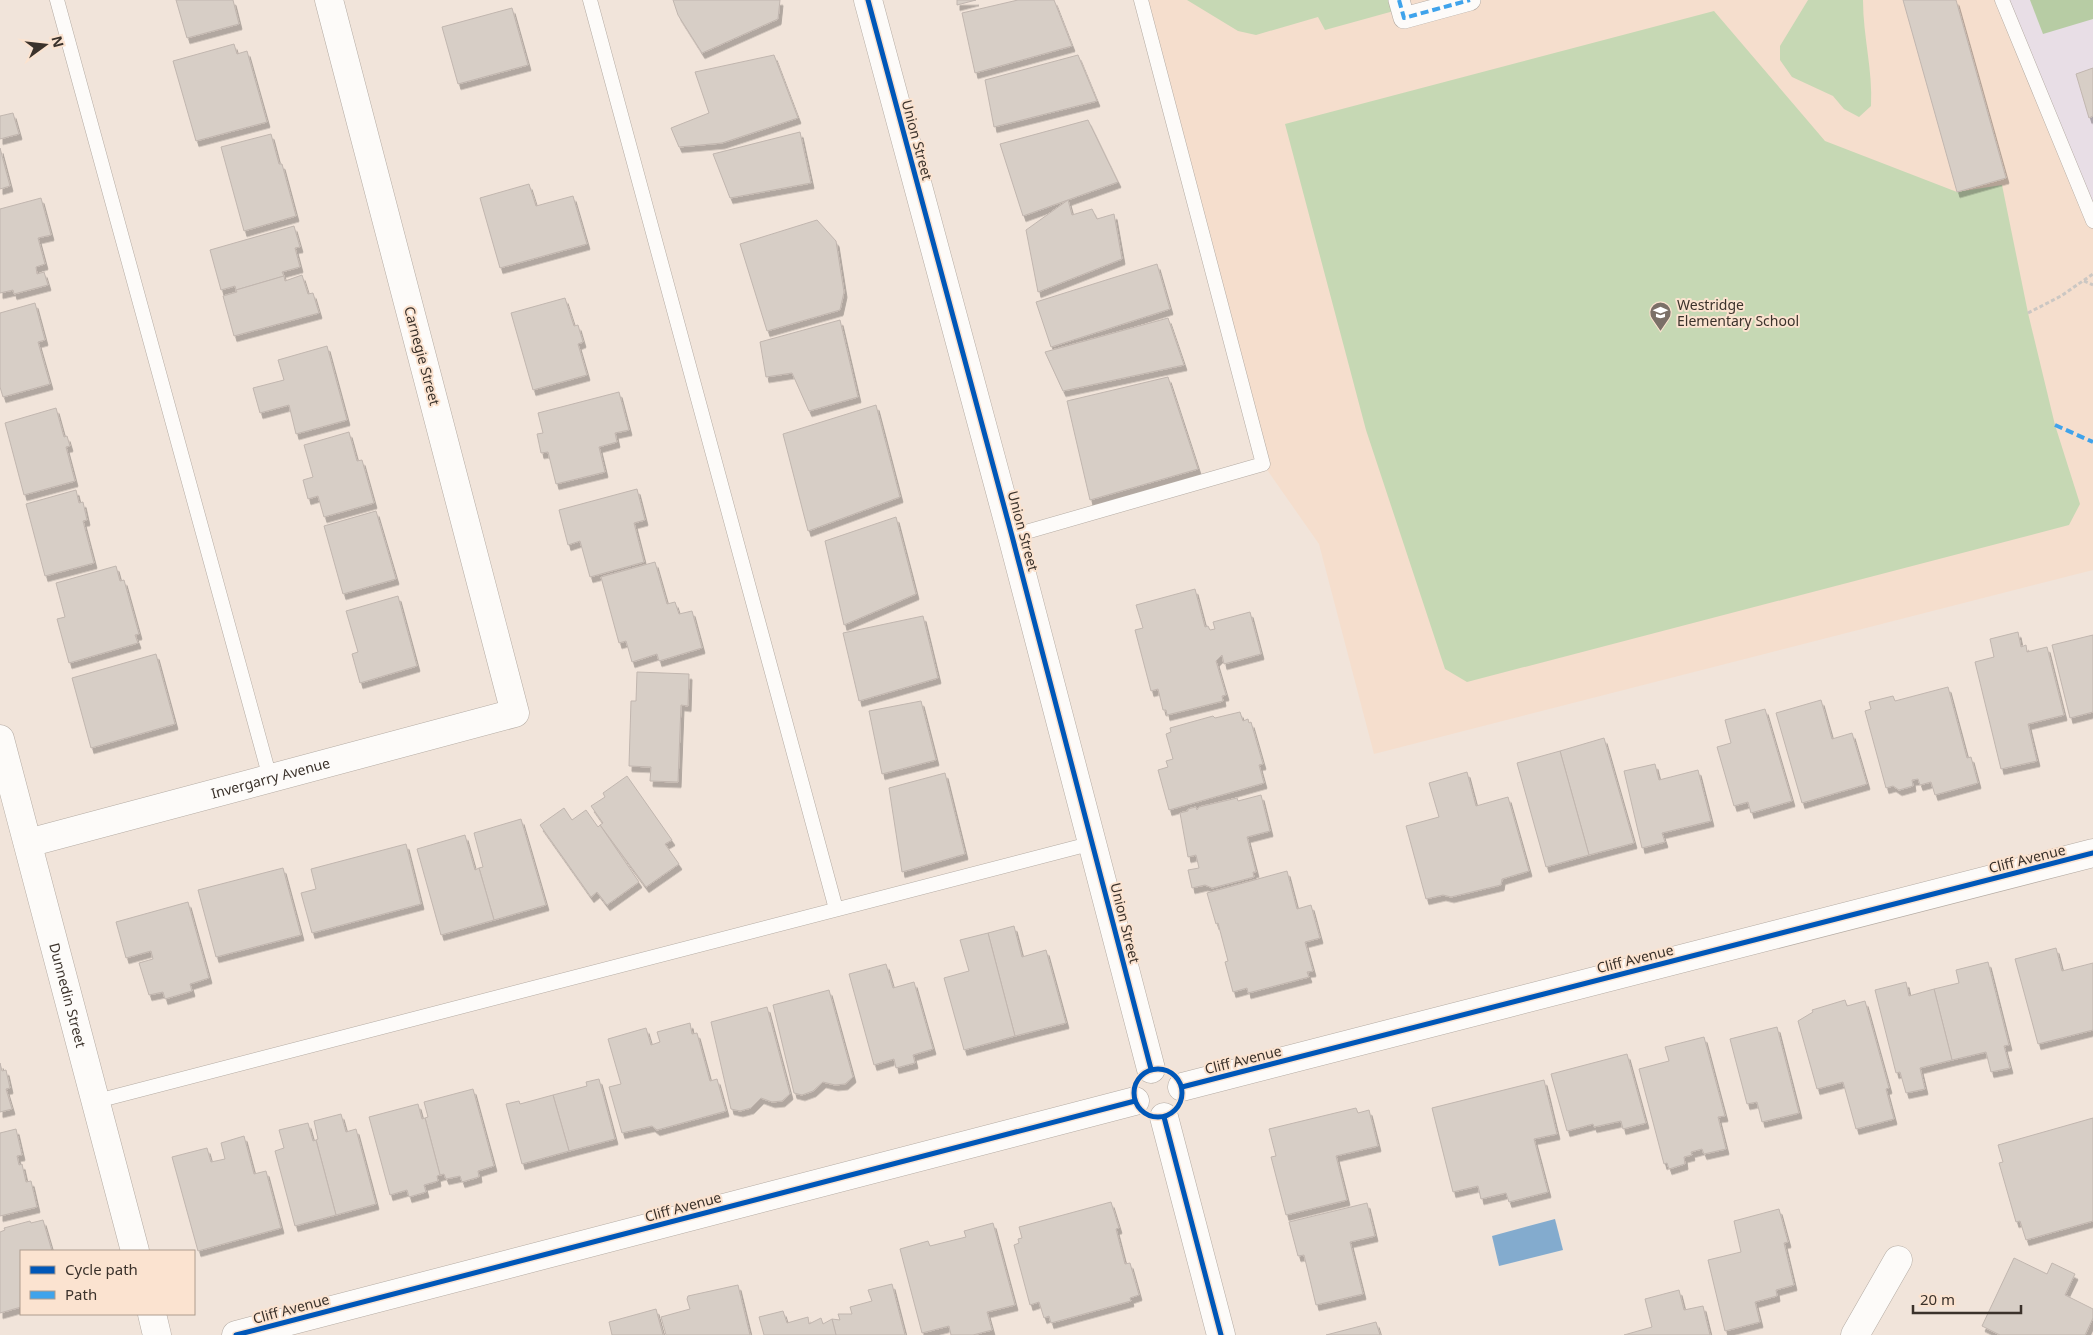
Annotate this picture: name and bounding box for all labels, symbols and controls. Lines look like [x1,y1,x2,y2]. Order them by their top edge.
north arrow [20,20,70,70]
text: N [47,34,69,49]
street label: Union Street [898,98,937,182]
place label: Westridge Elementary School [1677,295,1799,330]
school or university icon: Westridge Elementary School [1649,301,1673,332]
street label: Carnegie Street [400,304,445,408]
street label: Union Street [1004,489,1043,573]
street label: Invergarry Avenue [209,753,332,803]
street label: Cliff Avenue [1986,840,2067,877]
street label: Union Street [1106,881,1145,965]
street label: Cliff Avenue [1594,940,1675,977]
street label: Dunnedin Street [45,941,91,1050]
street label: Cliff Avenue [1202,1041,1283,1078]
street label: Cliff Avenue [642,1187,723,1226]
legend [20,1250,195,1315]
text: Cycle path [65,1259,138,1279]
scale bar [1913,1282,2020,1314]
text: Path [65,1284,97,1304]
street label: Cliff Avenue [250,1289,331,1328]
text: 20 m [1920,1289,1955,1309]

